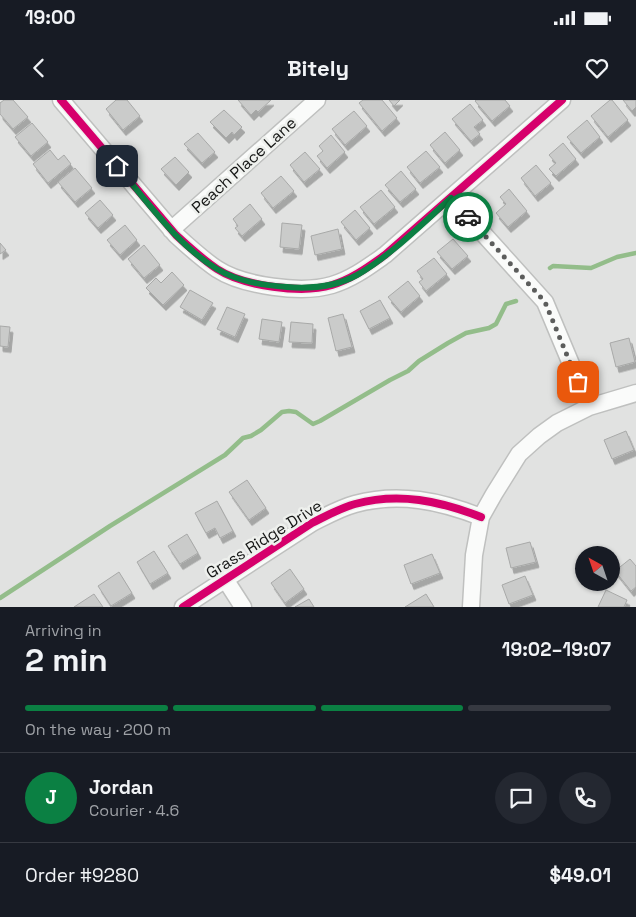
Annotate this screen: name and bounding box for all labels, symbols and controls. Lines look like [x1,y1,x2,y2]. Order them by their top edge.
text: 19:00 [25,5,76,30]
icon: back [25,54,53,82]
text: Bitely [287,54,349,82]
icon: heart [583,54,611,82]
street label: Peach Place Lane [187,112,301,218]
pin [96,145,138,187]
icon: home [103,152,131,180]
courier [443,192,493,242]
icon: car [454,203,482,231]
pin [557,361,599,403]
icon: bag [564,368,592,396]
street label: Grass Ridge Drive [202,495,326,583]
north arrow [575,546,620,591]
map controls [575,546,620,591]
text: Arriving in [25,620,102,641]
text: 19:02–19:07 [502,637,611,662]
text: 2 min [25,640,108,680]
text: On the way · 200 m [25,719,171,740]
button: chat [495,772,547,824]
button: phone [559,772,611,824]
text: Jordan [89,775,154,800]
text: J [45,785,57,810]
text: Courier · 4.6 [89,800,179,821]
text: Order #9280 [25,863,139,888]
text: $49.01 [550,863,611,888]

